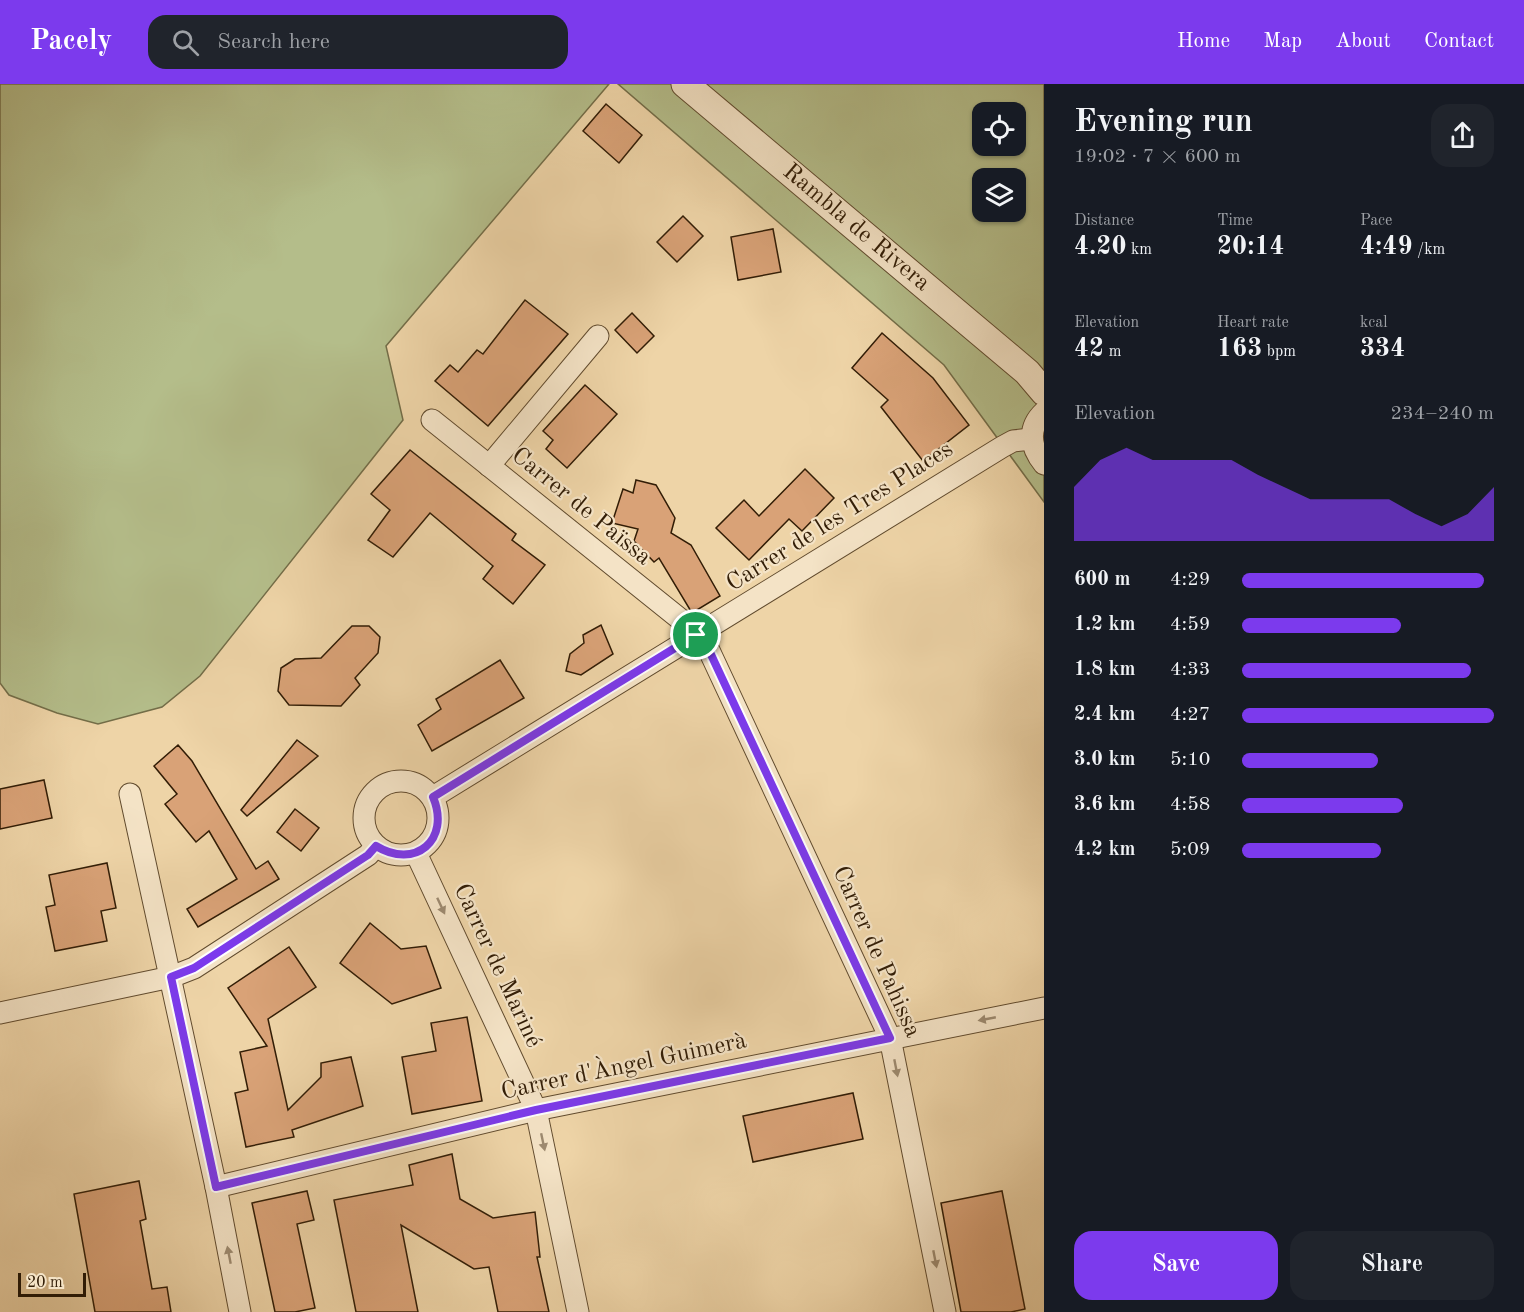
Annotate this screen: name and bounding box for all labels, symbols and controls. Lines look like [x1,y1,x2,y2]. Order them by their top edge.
search box [148,15,568,69]
icon: search [169,26,202,59]
text: Pacely [30,28,112,56]
text: Search here [217,31,330,53]
text: Home [1177,31,1230,52]
text: Map [1263,31,1302,52]
text: About [1335,31,1391,52]
text: Contact [1424,31,1494,52]
map controls [972,102,1026,222]
button: locate [972,102,1026,156]
button: share [1431,104,1494,167]
text: Evening run [1074,106,1253,139]
text: 19:02 · 7 × 600 m [1074,147,1241,167]
street label: Rambla de Rivera [778,160,934,296]
button: layers [972,168,1026,222]
text: Distance [1074,213,1134,229]
text: Time [1217,213,1253,229]
text: Pace [1360,213,1392,229]
text: 4.20 [1074,234,1127,260]
text: 20:14 [1217,234,1285,260]
text: 4:49 [1360,234,1413,260]
text: km [1127,242,1152,258]
text: /km [1413,242,1445,258]
text: Elevation [1074,315,1139,331]
text: Heart rate [1217,315,1289,331]
text: kcal [1360,315,1388,331]
text: 42 [1074,336,1104,362]
text: 163 [1217,336,1262,362]
text: 334 [1360,336,1405,362]
text: m [1104,344,1121,360]
text: bpm [1262,344,1296,360]
text: Elevation [1074,404,1155,424]
text: 234–240 m [1391,404,1494,424]
street label: Carrer de les Tres Places [723,437,957,597]
street label: Carrer de Païssa [507,444,656,571]
text: 600 m [1074,570,1130,590]
text: 4:29 [1170,570,1210,590]
pin [670,609,721,660]
text: 1.2 km [1074,615,1136,635]
text: 4:59 [1170,615,1210,635]
icon: arrive [679,618,712,651]
text: 1.8 km [1074,660,1136,680]
text: 4:33 [1170,660,1210,680]
text: 2.4 km [1074,705,1136,725]
text: 4:27 [1170,705,1210,725]
text: 3.0 km [1074,750,1136,770]
text: 5:10 [1170,750,1210,770]
text: 3.6 km [1074,795,1136,815]
text: 4:58 [1170,795,1210,815]
text: 4.2 km [1074,840,1136,860]
text: 5:09 [1170,840,1210,860]
street label: Carrer de Pahissa [827,863,925,1041]
street label: Carrer de Mariné [449,880,545,1052]
one-way arrow [436,897,445,914]
one-way arrow [977,1015,996,1024]
street label: Carrer d'Àngel Guimerà [498,1025,749,1105]
one-way arrow [892,1058,901,1077]
one-way arrow [538,1133,548,1152]
button: Save [1074,1231,1278,1300]
button: Share [1290,1231,1494,1300]
one-way arrow [224,1245,233,1264]
one-way arrow [930,1249,940,1268]
scale bar [18,1270,86,1298]
text: 20 m [27,1275,63,1291]

